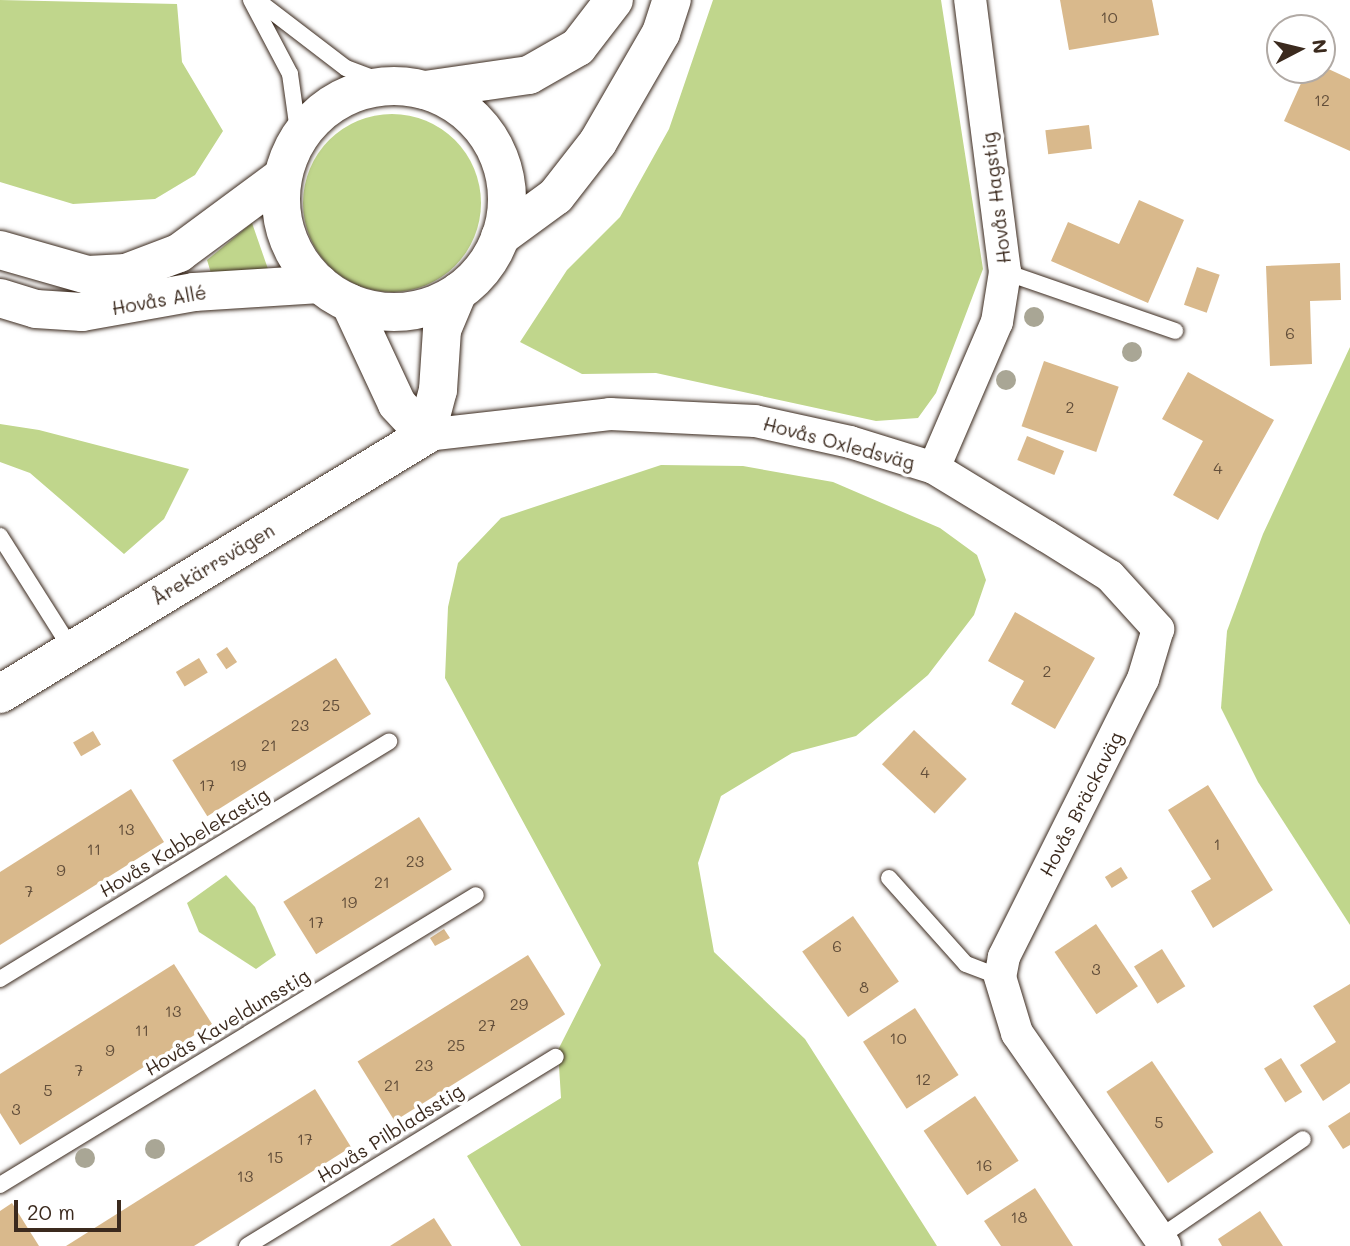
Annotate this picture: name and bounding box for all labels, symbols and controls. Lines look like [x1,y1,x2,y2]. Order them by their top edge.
house number: 10 [1100,7,1118,27]
north arrow [1266,14,1336,84]
text: N [1307,38,1334,55]
house number: 12 [1314,90,1330,110]
street label: Hovås Hagstig [977,131,1015,265]
street label: Hovås Allé [110,280,208,320]
house number: 6 [1285,323,1295,343]
house number: 2 [1066,397,1074,417]
street label: Hovås Oxledsväg [761,412,917,474]
house number: 4 [1213,458,1223,478]
street label: Årekärrsvägen [148,518,278,610]
house number: 2 [1043,661,1051,681]
house number: 25 [322,695,340,715]
house number: 23 [291,715,309,735]
street label: Hovås Bräckaväg [1035,728,1127,880]
house number: 21 [261,735,277,755]
house number: 19 [230,755,246,775]
house number: 4 [920,762,930,782]
house number: 17 [199,775,215,795]
street label: Hovås Kabbelekastig [95,782,273,902]
house number: 13 [118,819,134,839]
house number: 1 [1213,834,1221,854]
house number: 11 [87,839,101,859]
house number: 23 [406,851,424,871]
house number: 9 [56,860,66,880]
house number: 21 [374,872,390,892]
house number: 7 [25,881,33,901]
house number: 19 [341,892,357,912]
house number: 17 [308,912,324,932]
house number: 6 [832,936,842,956]
house number: 3 [1091,959,1101,979]
street label: Hovås Kaveldunsstig [141,964,313,1080]
house number: 8 [859,977,869,997]
house number: 29 [510,994,528,1014]
house number: 13 [165,1001,181,1021]
house number: 27 [478,1015,496,1035]
house number: 11 [135,1020,149,1040]
house number: 10 [889,1028,907,1048]
house number: 25 [447,1035,465,1055]
house number: 9 [105,1040,115,1060]
house number: 23 [415,1055,433,1075]
house number: 7 [75,1060,83,1080]
house number: 12 [915,1069,931,1089]
house number: 21 [384,1075,400,1095]
street label: Hovås Pilbladsstig [313,1079,467,1187]
house number: 5 [43,1080,53,1100]
house number: 3 [11,1099,21,1119]
house number: 5 [1154,1112,1164,1132]
house number: 17 [297,1129,313,1149]
house number: 15 [267,1147,283,1167]
house number: 16 [976,1155,992,1175]
house number: 13 [237,1166,253,1186]
scale bar [18,1186,124,1230]
text: 20 m [27,1198,75,1225]
house number: 18 [1011,1207,1027,1227]

